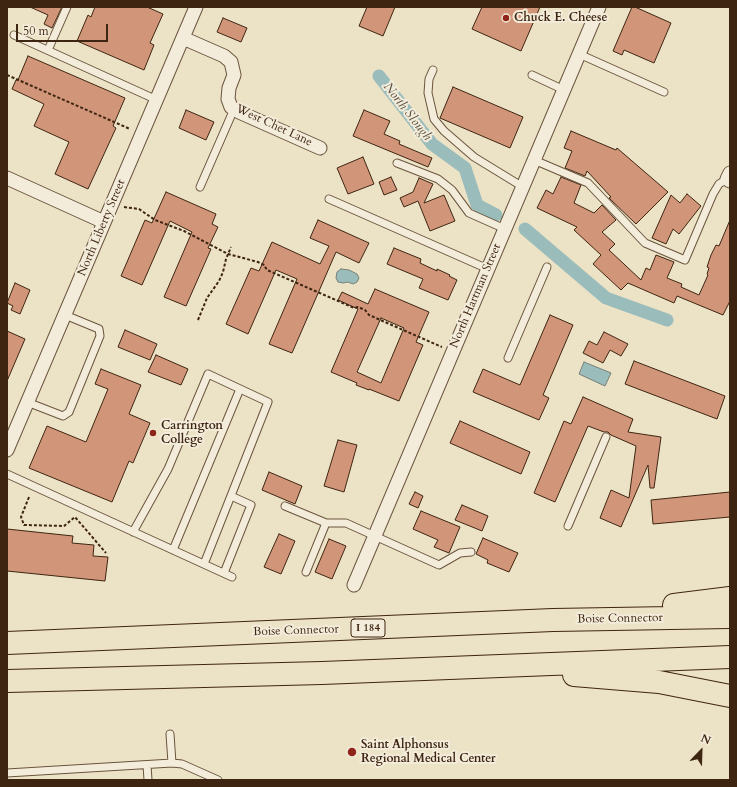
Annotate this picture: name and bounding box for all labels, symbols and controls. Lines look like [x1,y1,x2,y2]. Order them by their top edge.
place label: Chuck E. Cheese [514,11,607,25]
marker: Chuck E. Cheese [501,13,511,23]
scale bar [18,16,110,42]
text: 50 m [23,23,49,39]
water label: North Slough [379,80,435,144]
street label: West Chet Lane [233,102,315,150]
street label: North Liberty Street [75,177,129,279]
street label: North Hartman Street [447,241,505,351]
place label: Carrington College [161,419,223,447]
marker: Carrington College [148,428,158,438]
street label: Boise Connector [577,611,663,627]
road number: I 184 [351,619,385,637]
street label: Boise Connector [253,622,339,640]
north arrow [681,731,721,771]
text: N [699,731,713,748]
place label: Saint Alphonsus Regional Medical Center [361,738,496,766]
marker: Saint Alphonsus Regional Medical Center [346,746,358,758]

